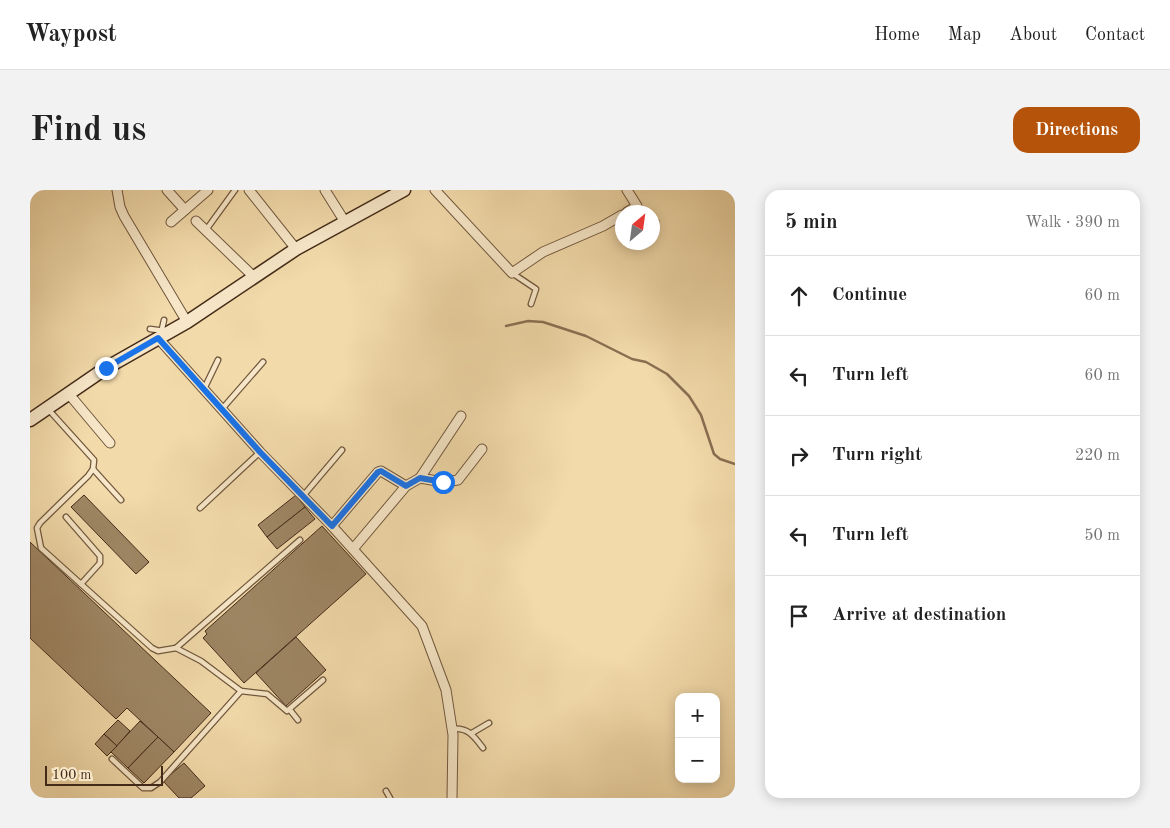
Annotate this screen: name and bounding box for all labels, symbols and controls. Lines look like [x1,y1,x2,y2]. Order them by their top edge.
text: Waypost [25,23,117,47]
text: Home [874,26,920,44]
text: Map [948,26,981,44]
text: About [1009,26,1057,44]
text: Contact [1085,26,1145,44]
button: Directions [1013,107,1140,153]
text: Find us [30,113,146,148]
north arrow [615,205,660,250]
text: 5 min [785,212,838,233]
text: Walk · 390 m [1025,215,1120,231]
icon: ahead [785,282,813,310]
text: Continue [832,286,907,305]
text: 60 m [1084,288,1120,304]
route end [95,357,118,380]
icon: left [785,362,813,390]
text: Turn left [832,366,909,385]
text: 60 m [1084,368,1120,384]
icon: right [785,442,813,470]
text: Turn right [832,446,922,465]
text: 220 m [1075,448,1120,464]
route start [432,471,455,494]
icon: left [785,522,813,550]
text: Turn left [832,526,909,545]
text: 50 m [1084,528,1120,544]
icon: arrive [785,602,813,630]
text: Arrive at destination [832,606,1006,625]
map controls [675,693,720,783]
button: + [675,693,720,738]
button: − [675,738,720,783]
scale bar [45,763,162,786]
text: 100 m [52,768,91,782]

